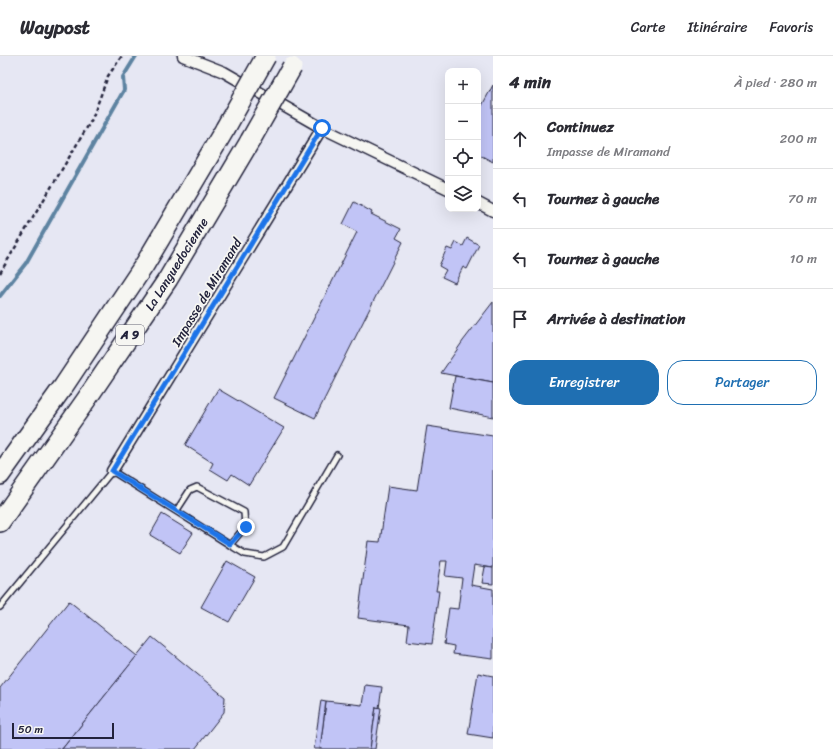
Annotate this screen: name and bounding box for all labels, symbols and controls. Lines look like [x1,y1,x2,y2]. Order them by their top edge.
text: Waypost [20,11,90,44]
text: Carte [631,15,666,40]
text: Itinéraire [688,15,747,40]
text: Favoris [769,15,813,40]
text: 4 min [509,67,551,97]
map controls [445,68,481,212]
button: + [445,68,481,104]
text: À pied · 280 m [734,71,817,94]
button: − [445,104,481,140]
text: Continuez [547,114,614,140]
route start [313,119,331,137]
text: 200 m [780,127,817,150]
icon: ahead [509,128,531,150]
button: locate [445,140,481,176]
text: Impasse de Miramand [547,140,670,163]
button: layers [445,176,481,212]
text: Tournez à gauche [547,186,659,212]
text: 70 m [788,187,817,210]
icon: left [509,188,531,210]
street label: La Languedocienne [138,213,215,316]
street label: Impasse de Miramand [164,233,249,352]
text: Tournez à gauche [547,246,659,272]
text: 10 m [790,247,817,270]
icon: left [509,248,531,270]
text: Arrivée à destination [547,306,685,332]
icon: arrive [509,308,531,330]
road number: A 9 [116,325,144,345]
button: Enregistrer [509,360,659,405]
button: Partager [667,360,817,405]
route end [237,518,255,536]
text: 50 m [18,720,43,739]
scale bar [12,721,114,740]

